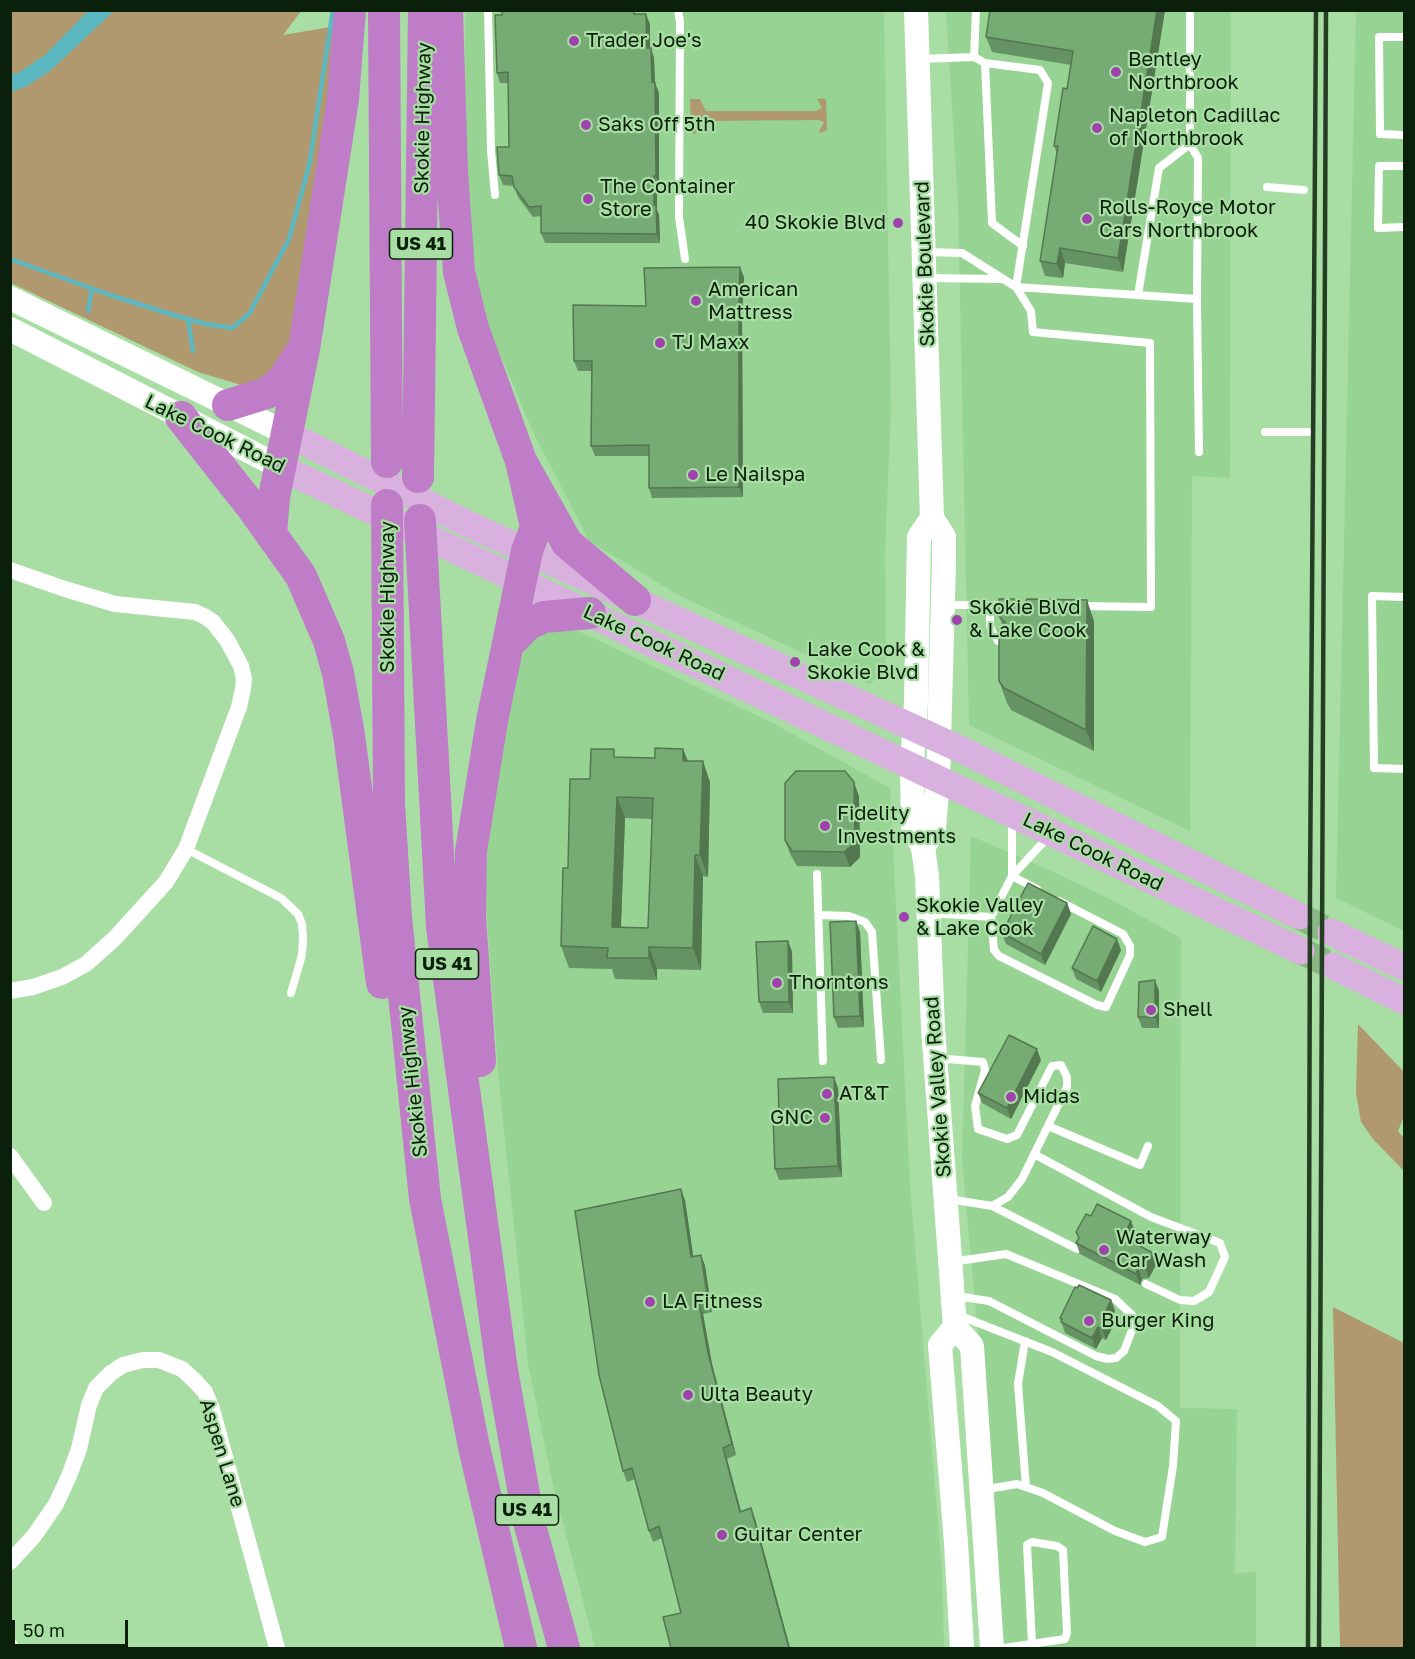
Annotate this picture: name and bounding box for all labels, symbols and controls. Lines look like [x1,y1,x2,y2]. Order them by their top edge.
place label: Trader Joe's [586,29,702,53]
marker: Trader Joe's [567,34,581,48]
street label: Skokie Highway [410,42,436,194]
place label: Bentley Northbrook [1128,48,1239,95]
marker: Bentley Northbrook [1109,65,1123,79]
place label: Napleton Cadillac of Northbrook [1109,104,1280,151]
place label: Saks Off 5th [598,113,715,137]
marker: Saks Off 5th [579,118,593,132]
marker: Napleton Cadillac of Northbrook [1090,121,1104,135]
place label: The Container Store [600,175,735,222]
street label: Skokie Boulevard [910,181,940,347]
marker: The Container Store [581,192,595,206]
place label: Rolls-Royce Motor Cars Northbrook [1099,196,1276,243]
place label: 40 Skokie Blvd [745,211,886,235]
marker: Rolls-Royce Motor Cars Northbrook [1080,212,1094,226]
marker: 40 Skokie Blvd [891,216,905,230]
road number: US 41 [390,229,452,259]
place label: American Mattress [708,278,798,325]
marker: American Mattress [689,294,703,308]
place label: TJ Maxx [672,331,750,355]
marker: TJ Maxx [653,336,667,350]
street label: Lake Cook Road [141,390,289,478]
place label: Le Nailspa [705,463,805,487]
marker: Le Nailspa [686,468,700,482]
street label: Skokie Highway [376,521,400,673]
place label: Skokie Blvd & Lake Cook [969,596,1087,643]
street label: Lake Cook Road [579,600,729,686]
marker: Skokie Blvd & Lake Cook [950,613,964,627]
place label: Lake Cook & Skokie Blvd [807,638,925,685]
marker: Lake Cook & Skokie Blvd [788,655,802,669]
place label: Fidelity Investments [837,802,956,849]
street label: Lake Cook Road [1019,808,1167,896]
marker: Fidelity Investments [818,819,832,833]
place label: Skokie Valley & Lake Cook [916,894,1043,941]
marker: Skokie Valley & Lake Cook [897,910,911,924]
road number: US 41 [416,949,478,979]
place label: Thorntons [789,971,888,995]
marker: Thorntons [770,976,784,990]
street label: Skokie Valley Road [920,996,956,1178]
place label: Shell [1163,998,1212,1022]
marker: Shell [1144,1003,1158,1017]
street label: Skokie Highway [393,1005,433,1159]
place label: AT&T [839,1082,889,1106]
place label: Midas [1023,1085,1080,1109]
marker: AT&T [820,1087,834,1101]
marker: Midas [1004,1090,1018,1104]
place label: GNC [770,1106,813,1130]
marker: GNC [818,1111,832,1125]
place label: Waterway Car Wash [1116,1226,1211,1273]
marker: Waterway Car Wash [1097,1243,1111,1257]
place label: LA Fitness [662,1290,763,1314]
marker: LA Fitness [643,1295,657,1309]
place label: Burger King [1101,1309,1215,1333]
marker: Burger King [1082,1314,1096,1328]
place label: Ulta Beauty [700,1383,813,1407]
marker: Ulta Beauty [681,1388,695,1402]
street label: Aspen Lane [194,1396,250,1510]
road number: US 41 [496,1495,558,1525]
place label: Guitar Center [734,1523,862,1547]
marker: Guitar Center [715,1528,729,1542]
scale bar [15,1608,130,1646]
text: 50 m [23,1619,65,1641]

